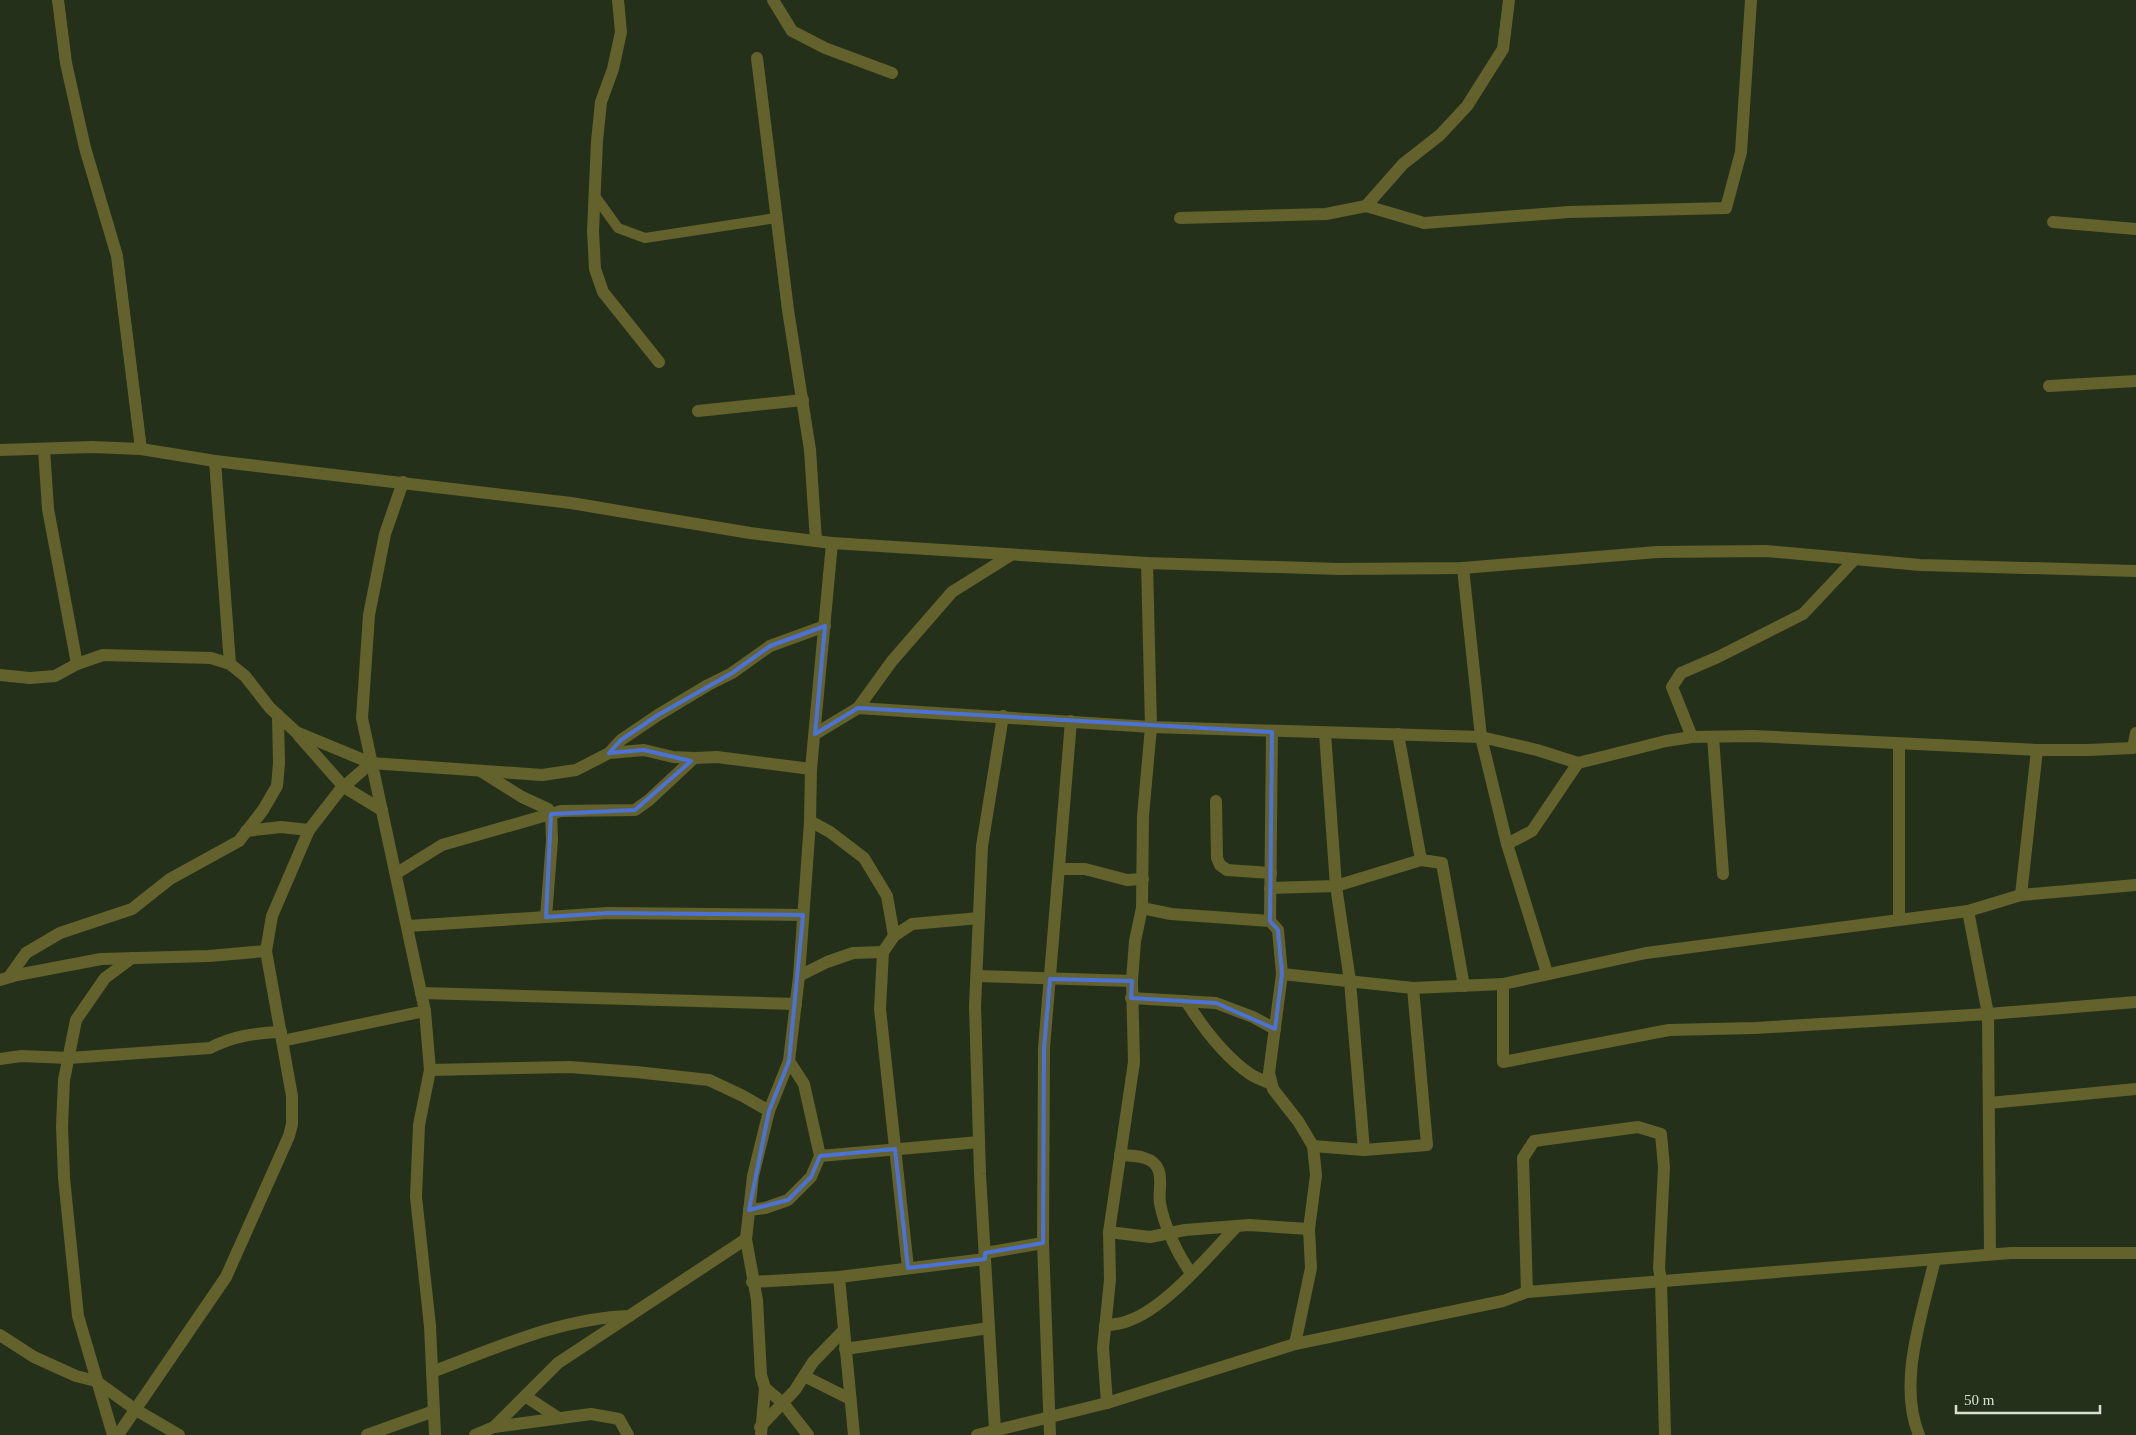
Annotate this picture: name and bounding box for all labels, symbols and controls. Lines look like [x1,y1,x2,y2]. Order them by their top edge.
scale bar [1956,1382,2100,1414]
text: 50 m [1964,1392,1995,1408]

